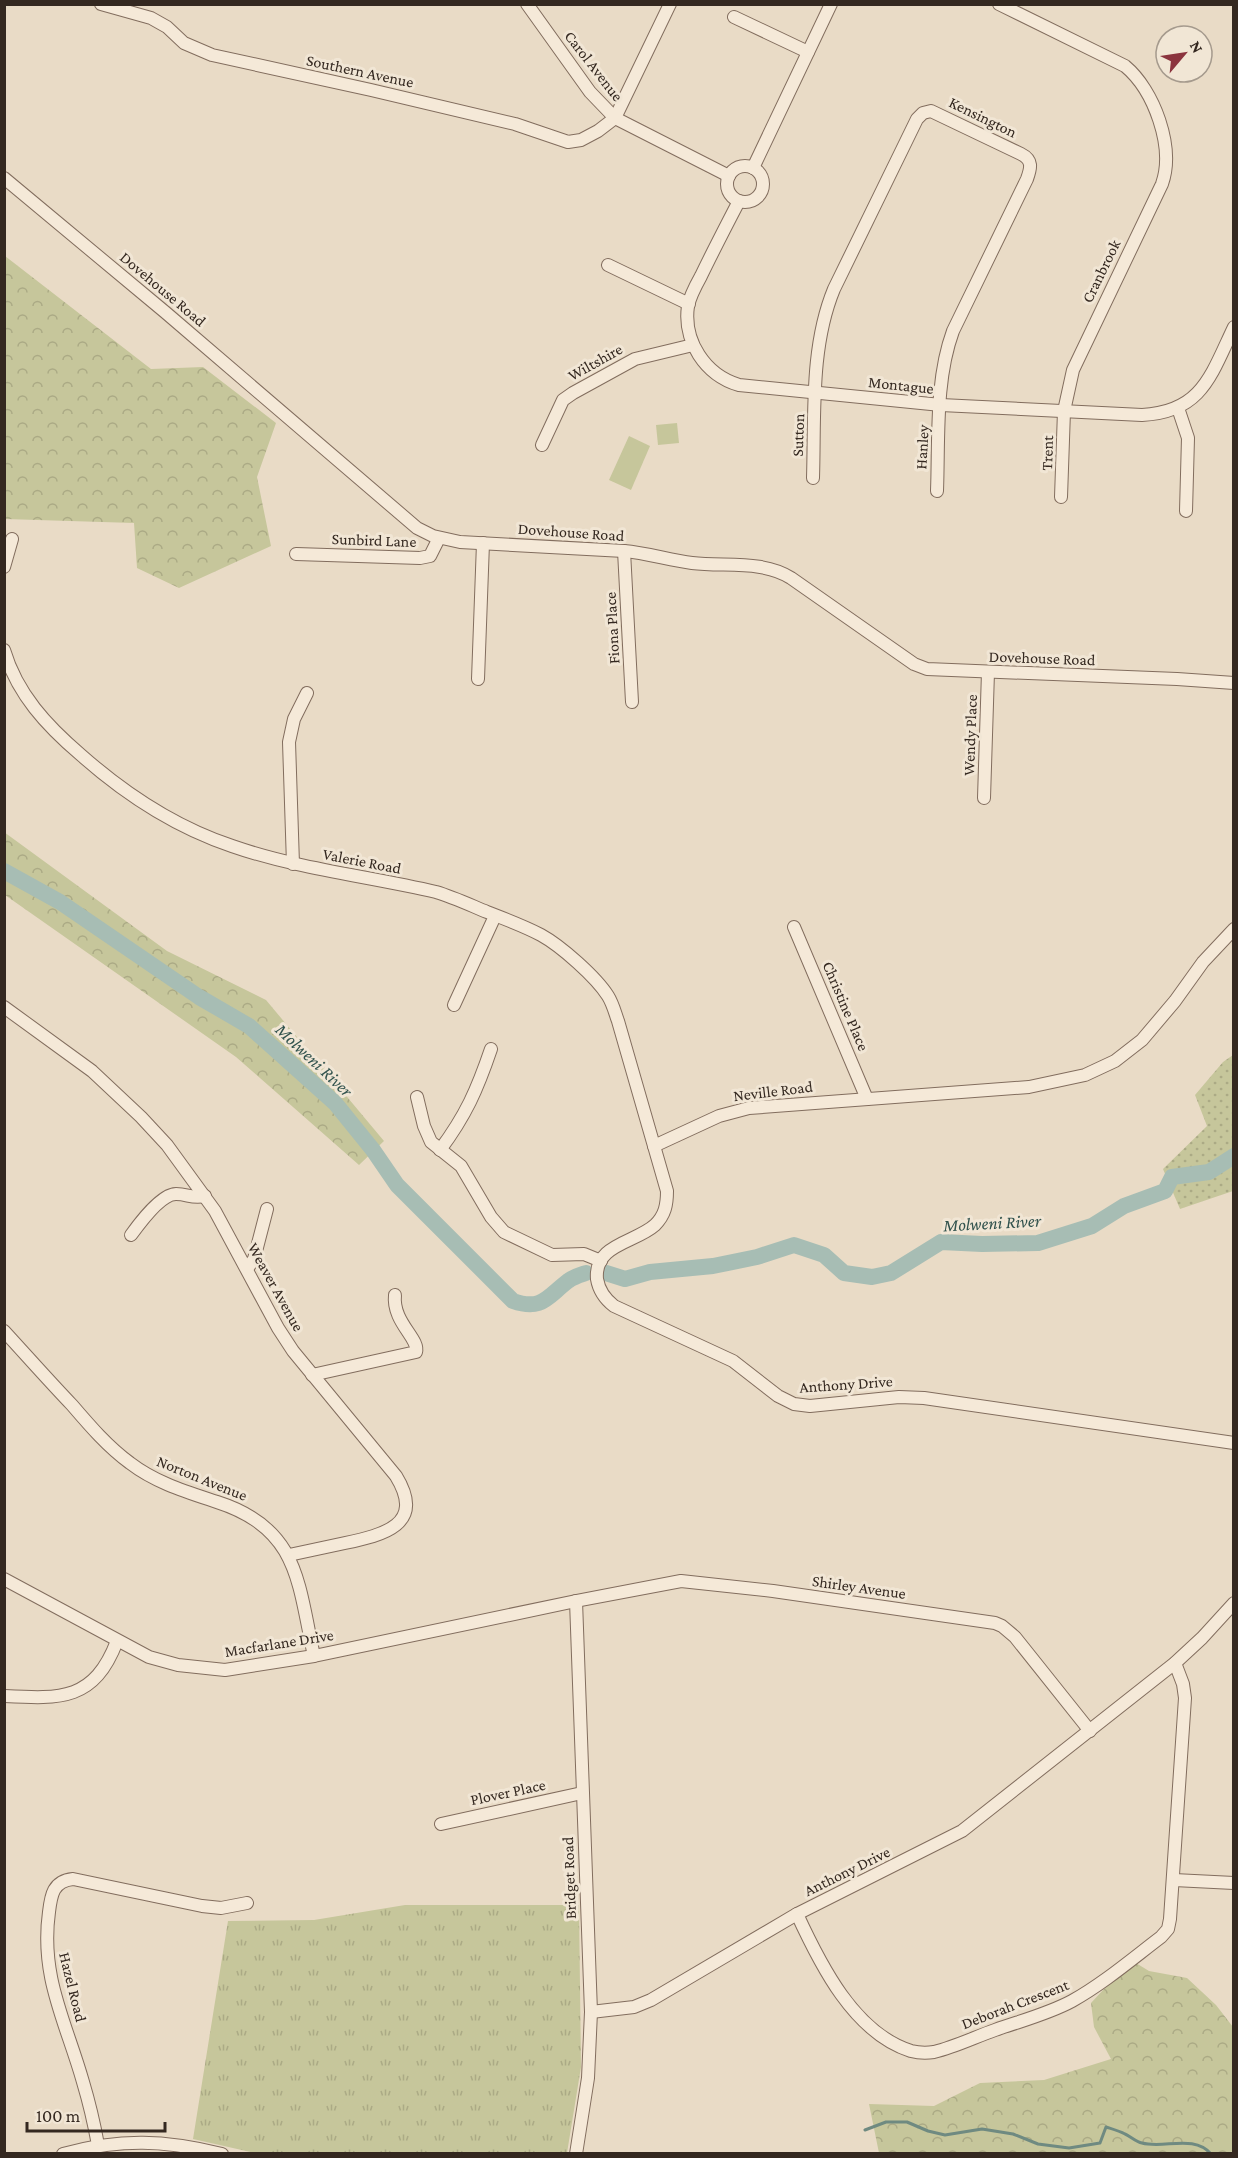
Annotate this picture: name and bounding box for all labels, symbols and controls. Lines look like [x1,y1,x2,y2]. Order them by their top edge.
north arrow [1154,24,1214,84]
street label: Carol Avenue [561,28,627,104]
text: N [1187,38,1207,56]
street label: Southern Avenue [305,51,415,91]
street label: Kensington [946,93,1020,142]
street label: Cranbrook [1078,236,1124,305]
street label: Dovehouse Road [117,248,210,330]
street label: Wiltshire [565,340,625,384]
street label: Montague [867,373,935,398]
street label: Sutton [789,413,807,457]
street label: Hanley [912,423,933,470]
street label: Trent [1038,435,1056,471]
street label: Dovehouse Road [517,520,625,544]
street label: Sunbird Lane [331,530,417,550]
street label: Fiona Place [602,592,622,664]
street label: Dovehouse Road [988,648,1096,668]
street label: Wendy Place [960,694,981,776]
street label: Valerie Road [321,845,403,877]
street label: Christine Place [820,959,872,1053]
water label: Molweni River [271,1019,357,1101]
street label: Neville Road [732,1078,814,1104]
water label: Molweni River [942,1210,1042,1236]
street label: Weaver Avenue [245,1240,307,1334]
street label: Anthony Drive [799,1372,893,1397]
street label: Norton Avenue [154,1452,250,1504]
street label: Shirley Avenue [811,1572,907,1603]
street label: Macfarlane Drive [223,1626,335,1660]
street label: Plover Place [469,1776,547,1808]
street label: Bridget Road [559,1836,580,1920]
street label: Anthony Drive [801,1843,893,1900]
street label: Hazel Road [56,1950,90,2024]
street label: Deborah Crescent [959,1975,1072,2032]
scale bar [27,2095,165,2133]
text: 100 m [36,2106,81,2126]

